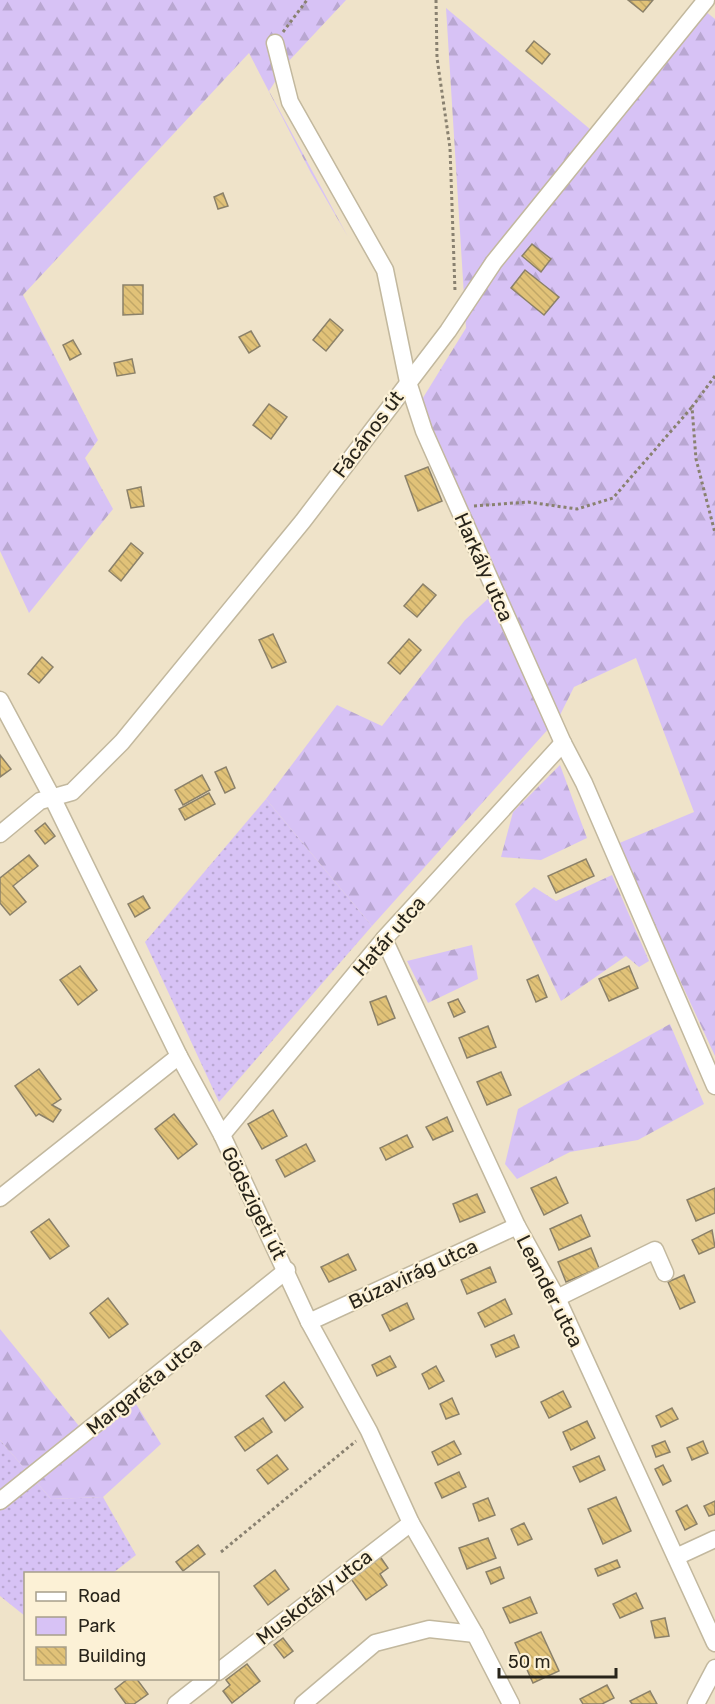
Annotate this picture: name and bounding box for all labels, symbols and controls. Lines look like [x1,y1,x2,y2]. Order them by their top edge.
street label: Fácános út [327,386,409,482]
street label: Harkály utca [449,509,519,625]
street label: Határ utca [348,891,430,981]
street label: Gödszigeti út [216,1143,292,1264]
street label: Leander utca [512,1231,588,1351]
street label: Búzavirág utca [345,1234,481,1314]
street label: Margaréta utca [81,1332,207,1440]
street label: Muskotály utca [251,1544,377,1650]
legend [24,1572,219,1680]
text: Road [78,1585,121,1607]
text: Park [78,1615,116,1637]
scale bar [499,1641,616,1679]
text: Building [78,1645,146,1667]
text: 50 m [508,1651,551,1673]

